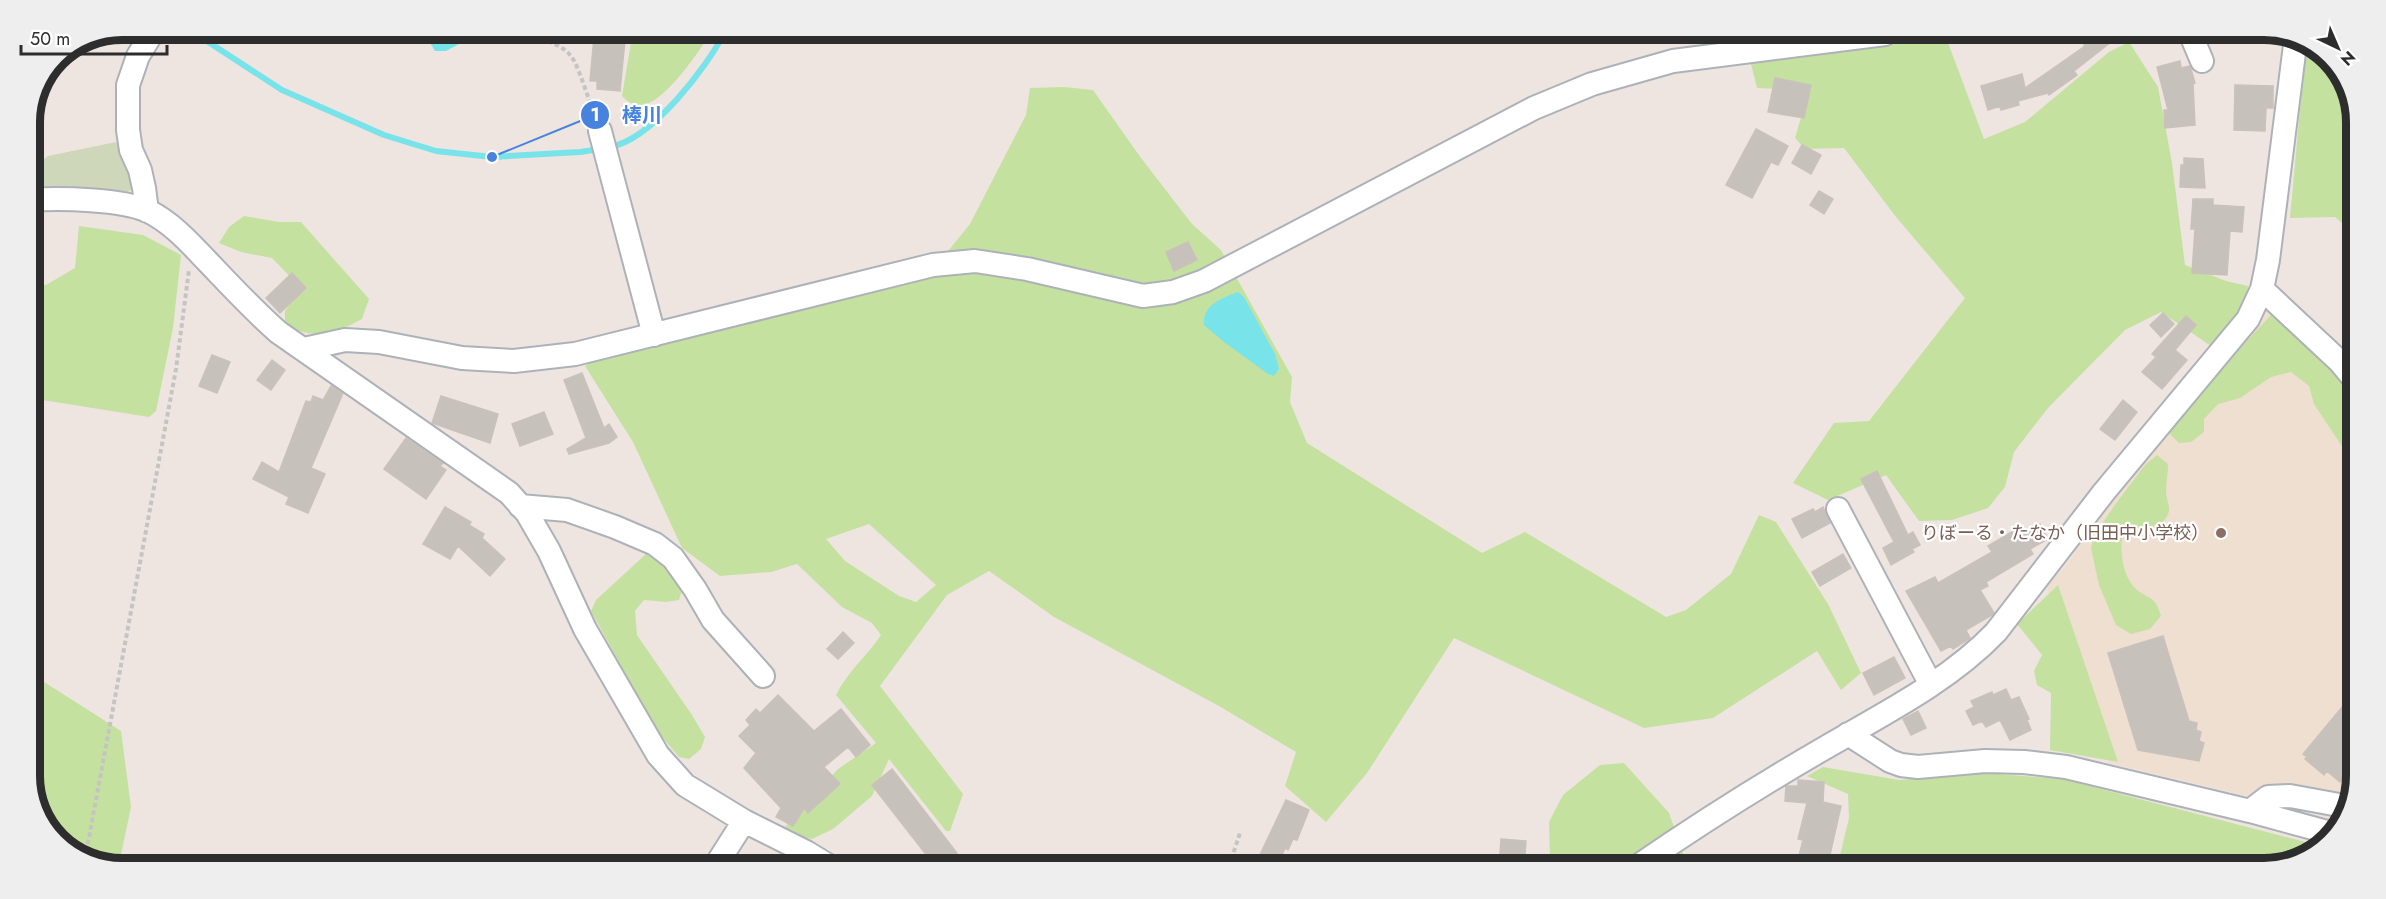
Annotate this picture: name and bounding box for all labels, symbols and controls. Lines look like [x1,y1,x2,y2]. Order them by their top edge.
scale bar [21,18,166,56]
north arrow [2308,18,2368,78]
text: 50 m [30,26,70,52]
text: N [2336,46,2361,71]
callout: 棒川 [580,96,674,134]
text: 棒川 [622,101,662,130]
text: 1 [590,102,600,128]
place label: りぼーる・たなか（旧田中小学校） [1921,520,2209,546]
marker: りぼーる・たなか（旧田中小学校） [2214,526,2228,540]

